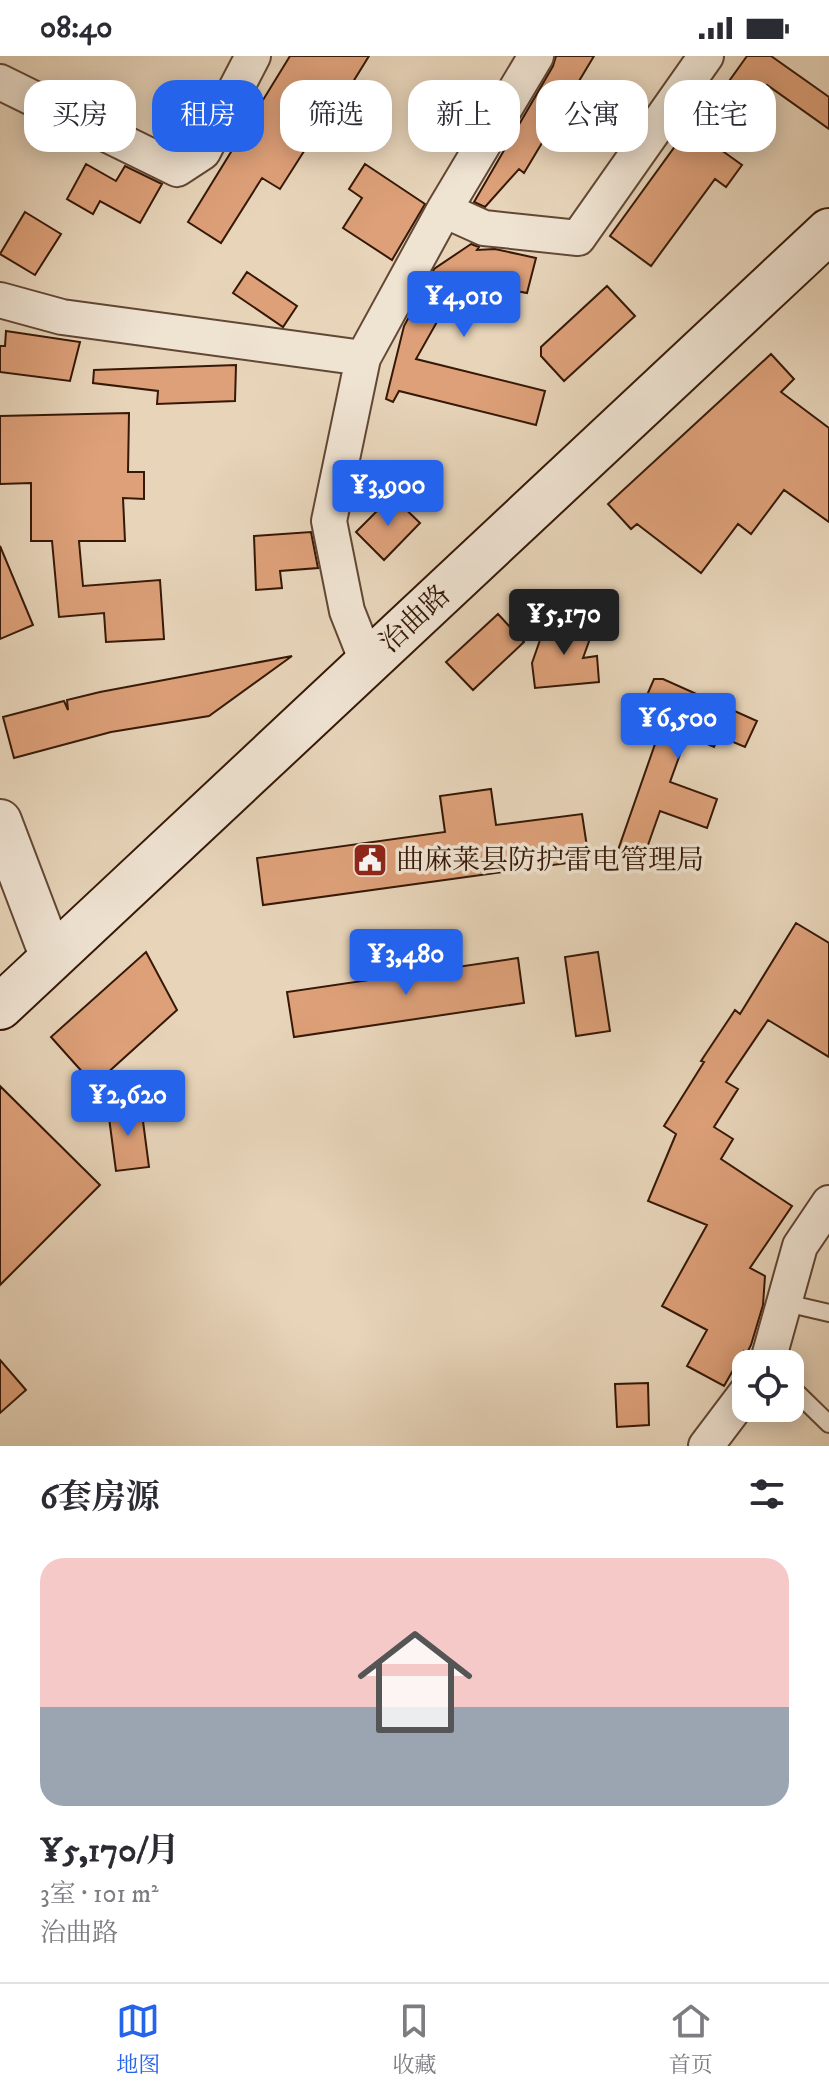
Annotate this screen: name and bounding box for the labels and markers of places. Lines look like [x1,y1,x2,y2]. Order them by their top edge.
pin: ¥4,010 [399,271,529,339]
pin: ¥3,900 [323,460,453,528]
pin: ¥5,170 [499,589,629,657]
pin: ¥6,500 [613,693,743,761]
public building icon: 曲麻莱县防护雷电管理局 [351,841,389,879]
place label: 曲麻莱县防护雷电管理局 [396,843,704,878]
pin: ¥3,480 [341,929,471,997]
pin: ¥2,620 [63,1070,193,1138]

